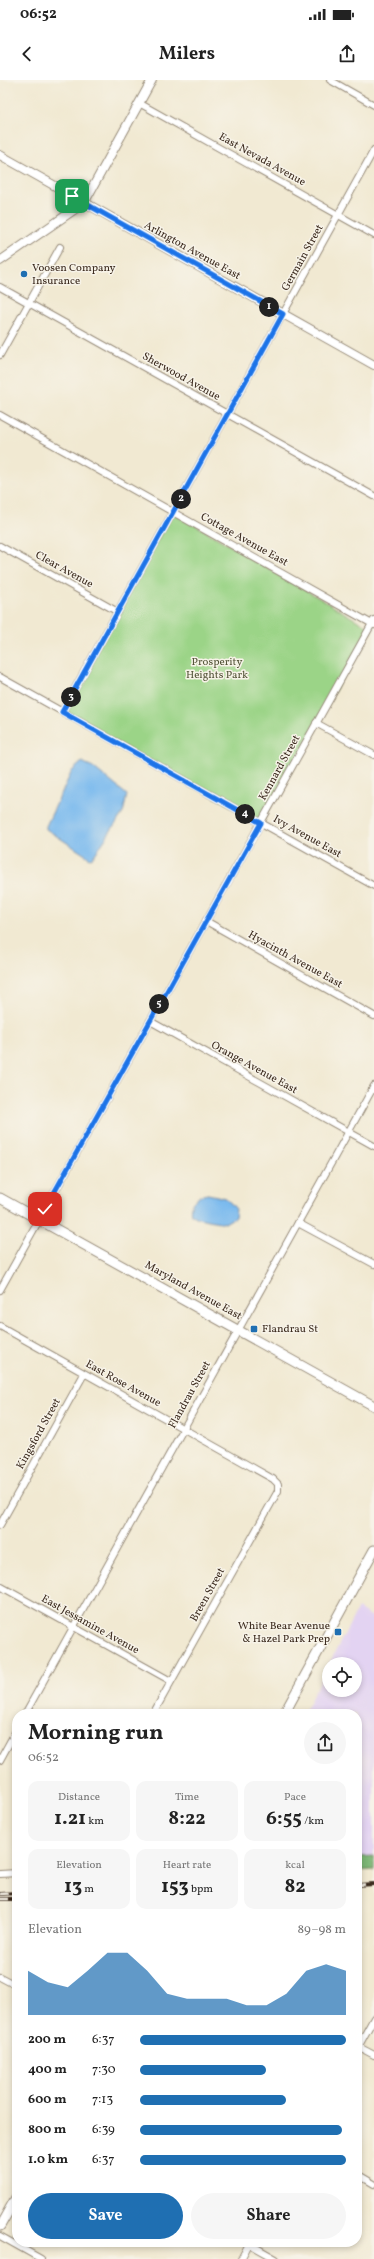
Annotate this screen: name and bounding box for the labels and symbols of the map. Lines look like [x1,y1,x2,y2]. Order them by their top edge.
street label: East Nevada Avenue [216,130,308,190]
pin [55,179,89,213]
street label: Arlington Avenue East [141,218,243,284]
street label: Germain Street [279,222,328,294]
place label: Voosen Company Insurance [32,261,116,289]
marker: Voosen Company Insurance [19,269,29,279]
pin: 1 [259,297,279,317]
street label: Sherwood Avenue [139,349,223,405]
pin: 2 [171,489,191,509]
street label: Cottage Avenue East [198,510,291,570]
street label: Clear Avenue [32,548,96,592]
park label: Prosperity Heights Park [186,655,248,683]
pin: 3 [61,687,81,707]
street label: Kennard Street [256,732,304,803]
pin: 4 [235,804,255,824]
street label: Ivy Avenue East [270,812,344,862]
street label: Hyacinth Avenue East [245,928,345,992]
pin: 5 [149,994,169,1014]
street label: Orange Avenue East [208,1038,300,1098]
pin [28,1192,62,1226]
street label: Maryland Avenue East [142,1258,244,1324]
place label: Flandrau St [262,1322,318,1337]
marker: Flandrau St [249,1324,259,1334]
street label: East Rose Avenue [83,1357,163,1411]
street label: Flandrau Street [165,1358,215,1431]
street label: Kingsford Street [13,1396,65,1472]
street label: Breen Street [187,1565,229,1625]
street label: East Jessamine Avenue [38,1592,142,1658]
place label: White Bear Avenue & Hazel Park Prep [238,1619,330,1647]
marker: White Bear Avenue & Hazel Park Prep [333,1627,343,1637]

